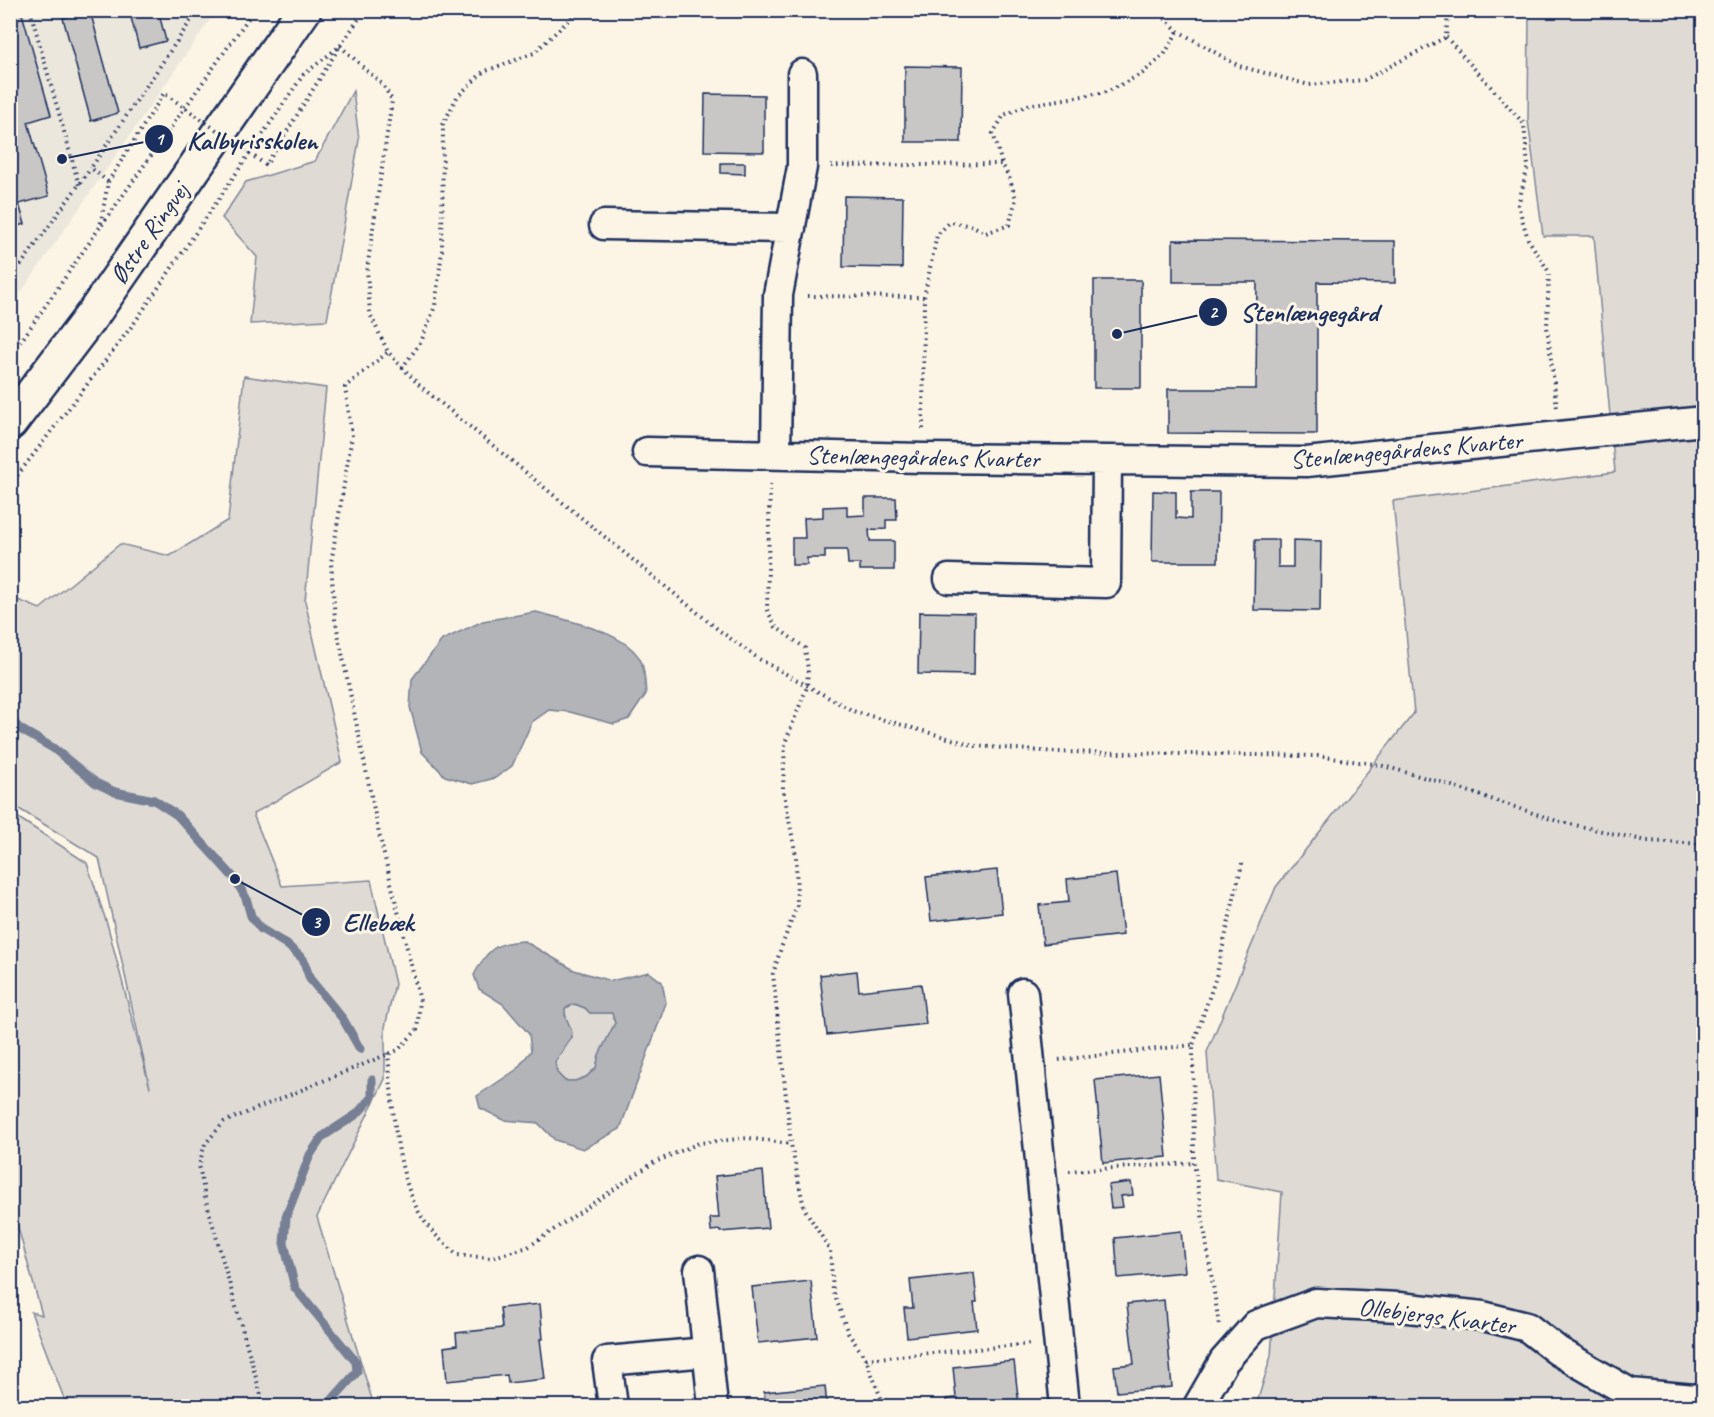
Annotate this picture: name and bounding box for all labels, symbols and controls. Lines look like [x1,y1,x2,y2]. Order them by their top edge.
callout: Kalbyrisskolen [144,117,329,162]
text: Kalbyrisskolen [187,123,319,157]
text: 1 [155,128,165,150]
street label: Østre Ringvej [102,174,197,290]
callout: Stenlængegård [1198,290,1390,335]
text: Stenlængegård [1240,295,1383,329]
text: 2 [1209,301,1219,323]
street label: Stenlængegårdens Kvarter [1288,423,1525,477]
street label: Stenlængegårdens Kvarter [806,438,1041,476]
callout: Ellebæk [301,899,425,944]
text: Ellebæk [343,905,416,939]
text: 3 [312,911,322,933]
street label: Ollebjergs Kvarter [1357,1290,1519,1342]

